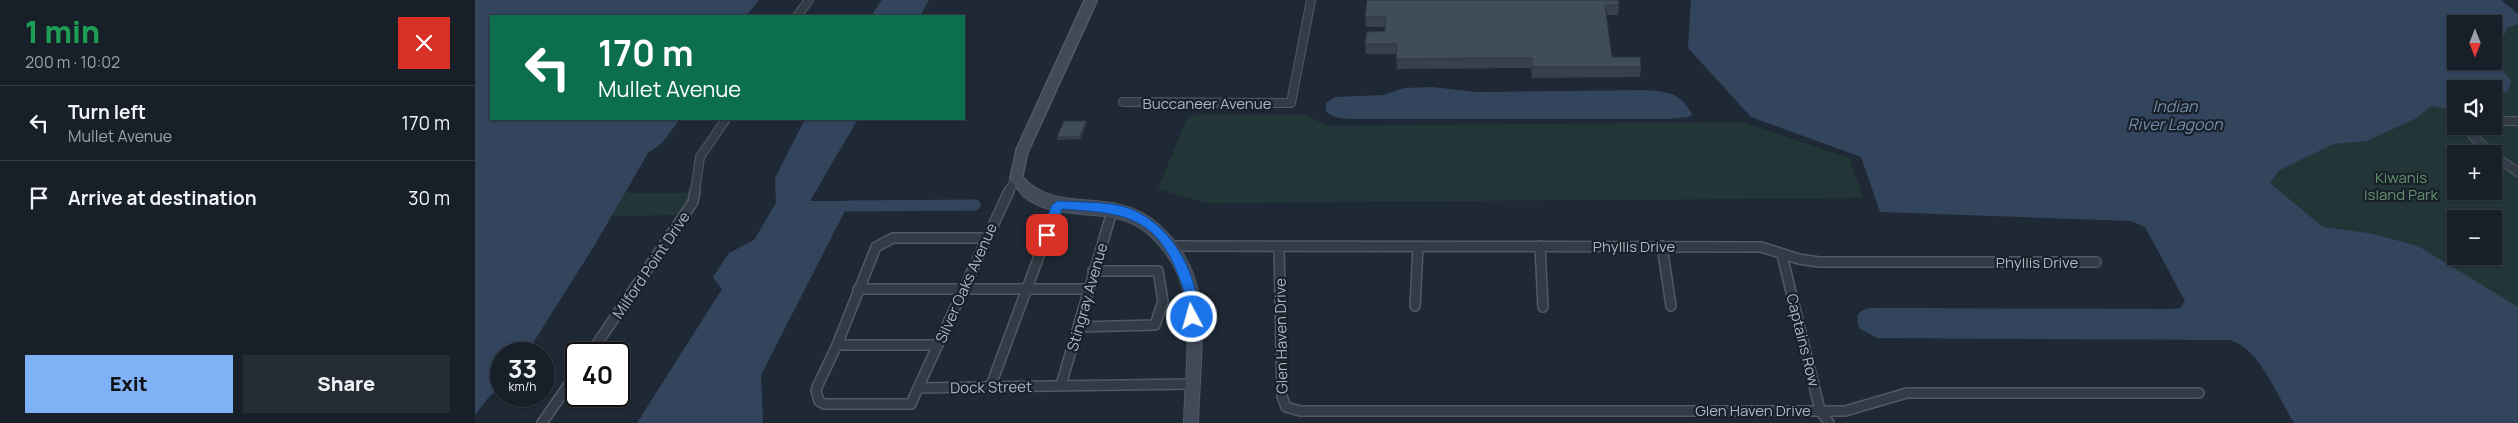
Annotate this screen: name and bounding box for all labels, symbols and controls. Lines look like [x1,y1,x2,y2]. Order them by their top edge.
text: 1 min [25,11,100,52]
north arrow [2447,15,2503,70]
map controls [2447,15,2502,265]
button: close [398,17,450,69]
text: 170 m [598,29,694,77]
icon: left [515,35,580,100]
text: 200 m · 10:02 [25,51,120,73]
text: Mullet Avenue [598,74,741,104]
button: sound [2447,80,2502,135]
street label: Buccaneer Avenue [1143,93,1272,114]
water label: Indian River Lagoon [2128,95,2223,135]
text: Turn left [68,99,146,125]
icon: left [25,109,53,137]
text: 170 m [402,110,450,136]
text: Mullet Avenue [68,125,172,147]
button: + [2447,145,2502,200]
park label: Kiwanis Island Park [2364,167,2438,205]
icon: arrive [25,184,53,212]
text: Arrive at destination [68,185,257,211]
text: 30 m [408,185,450,211]
street label: Milford Point Drive [607,207,695,323]
button: − [2447,210,2502,265]
pin [1026,214,1068,256]
street label: Silver Oaks Avenue [930,219,1002,346]
icon: arrive [1033,221,1061,249]
street label: Phyllis Drive [1593,236,1675,257]
street label: Stingray Avenue [1061,240,1113,354]
street label: Phyllis Drive [1996,252,2078,273]
street label: Glen Haven Drive [1269,278,1293,394]
position arrow [1165,290,1217,342]
street label: Captains Row [1781,291,1825,389]
speed limit sign: 40 [565,342,630,407]
text: 33 [508,351,537,386]
button: Exit [25,355,233,413]
button: Share [243,355,450,413]
street label: Dock Street [950,376,1032,398]
text: km/h [509,378,536,395]
street label: Glen Haven Drive [1695,400,1811,421]

